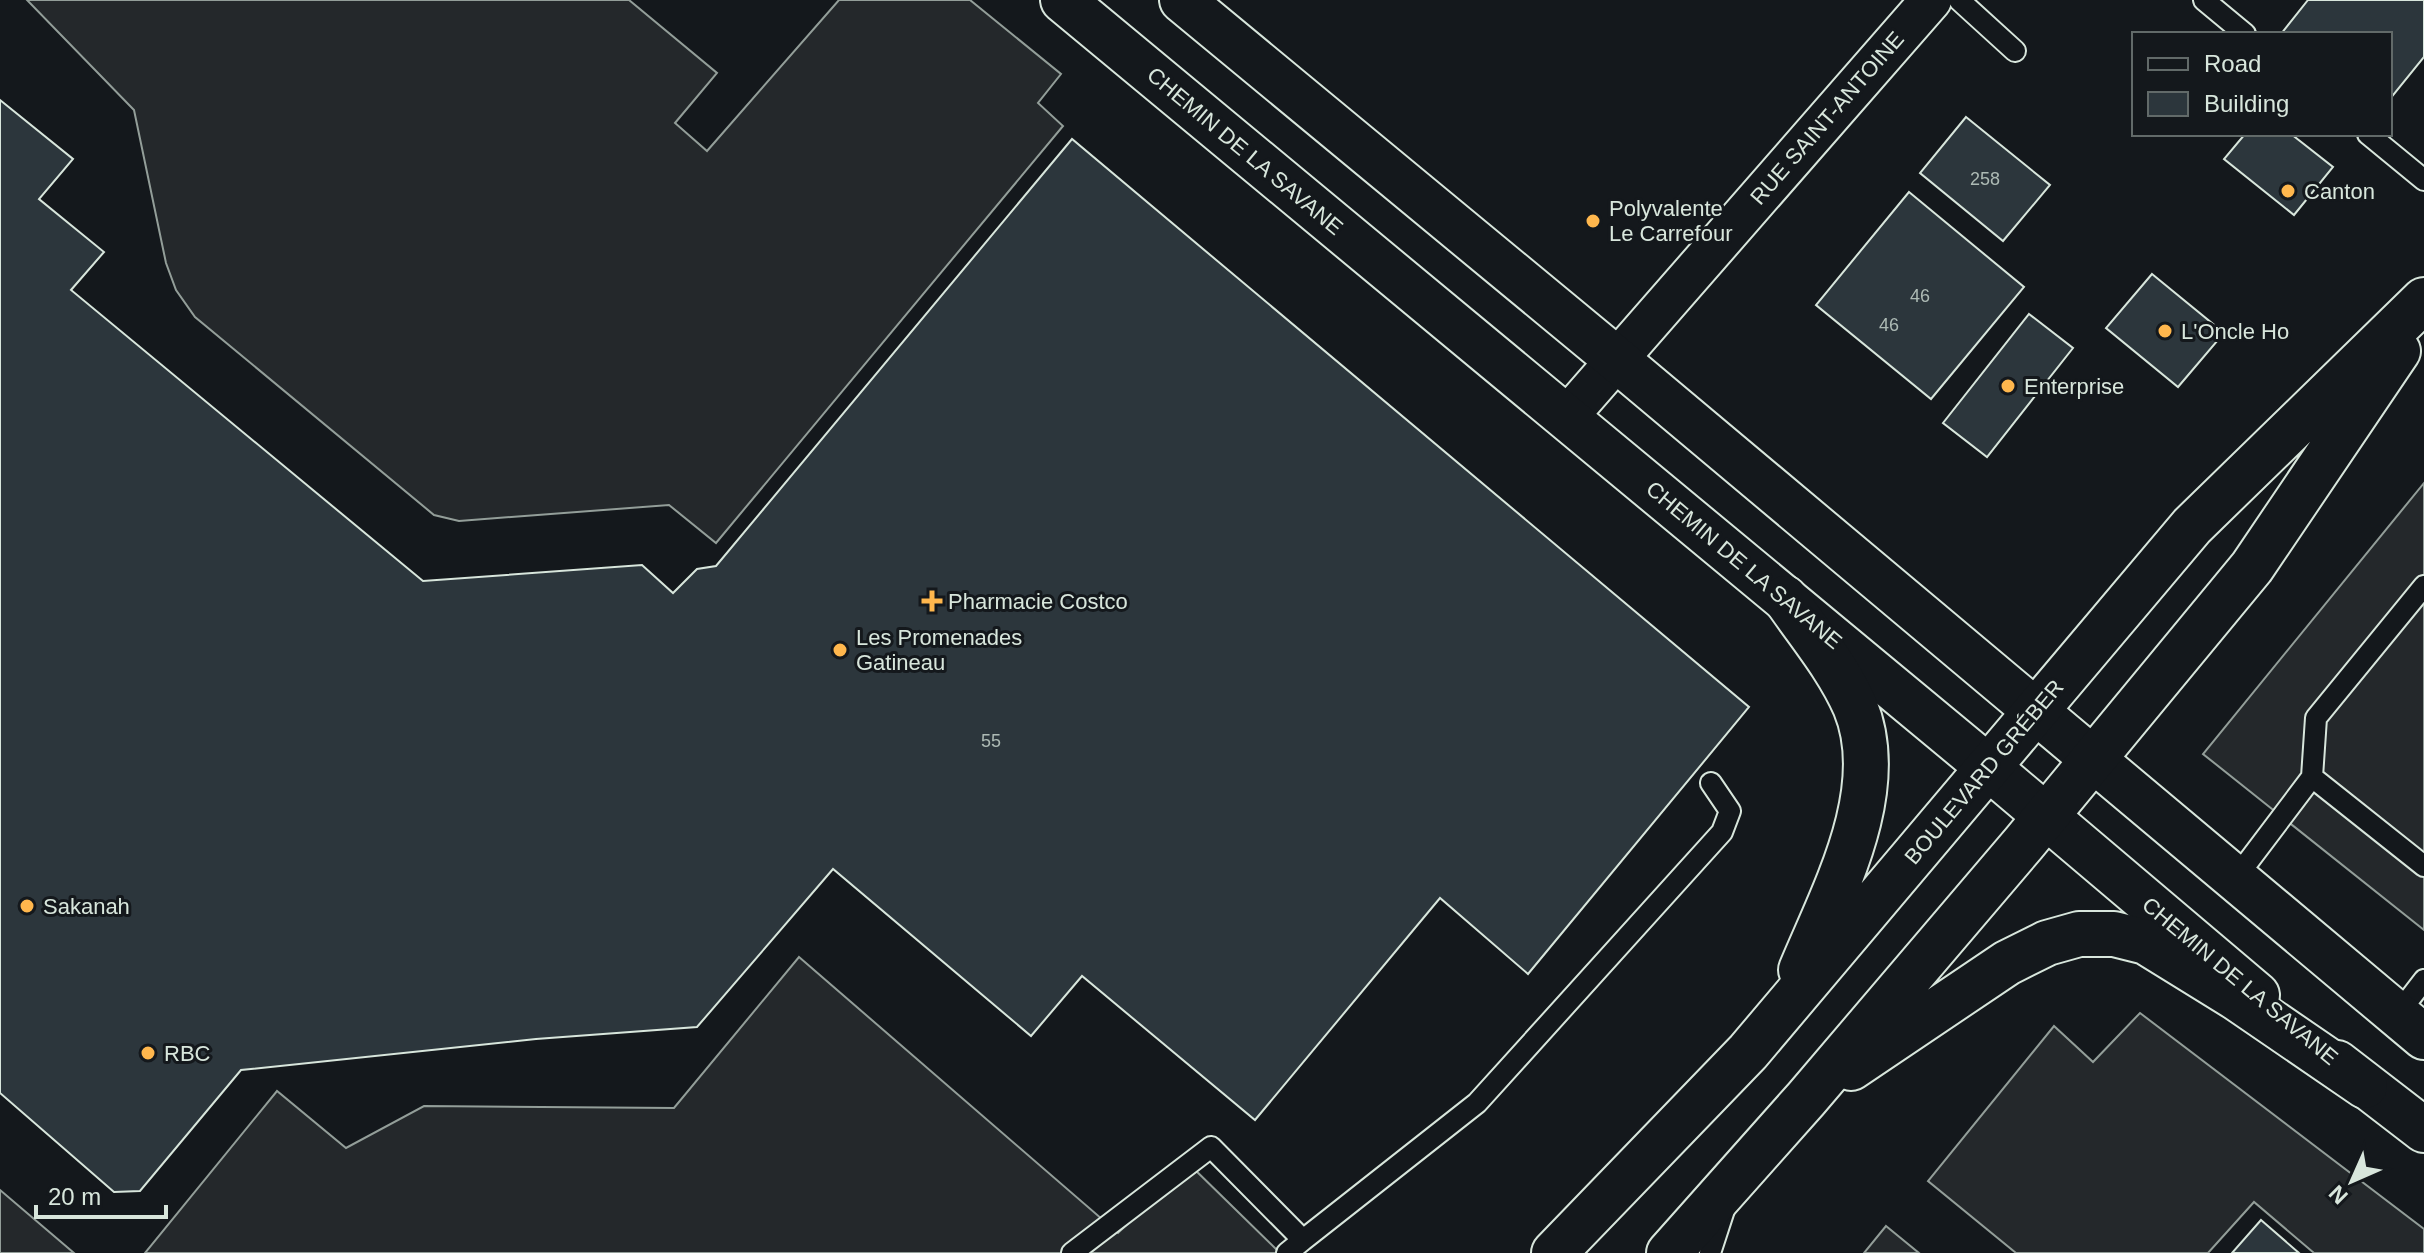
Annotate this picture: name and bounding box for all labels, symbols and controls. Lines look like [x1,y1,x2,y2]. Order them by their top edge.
street label: RUE SAINT-ANTOINE [1745,26,1909,210]
legend [2132,32,2392,136]
text: Road [2204,50,2261,77]
street label: CHEMIN DE LA SAVANE [1142,62,1348,240]
text: Building [2204,90,2289,117]
house number: 258 [1970,169,2000,189]
place label: Canton [2304,179,2375,204]
marker: Canton [2279,182,2297,200]
place label: Polyvalente Le Carrefour [1609,196,1733,246]
marker: Polyvalente Le Carrefour [1584,212,1602,230]
house number: 46 [1910,286,1930,306]
house number: 46 [1879,315,1899,335]
place label: L'Oncle Ho [2181,319,2289,344]
marker: L'Oncle Ho [2156,322,2174,340]
place label: Enterprise [2024,374,2124,399]
marker: Enterprise [1999,377,2017,395]
street label: CHEMIN DE LA SAVANE [1641,476,1847,654]
place label: Pharmacie Costco [948,589,1128,614]
marker: Pharmacie Costco [923,592,941,610]
place label: Les Promenades Gatineau [856,625,1022,675]
marker: Les Promenades Gatineau [831,641,849,659]
street label: BOULEVARD GRÉBER [1900,675,2068,869]
house number: 55 [981,731,1001,751]
street label: CHEMIN DE LA SAVANE [2137,892,2343,1070]
place label: Sakanah [43,894,130,919]
marker: Sakanah [18,897,36,915]
place label: RBC [164,1041,211,1066]
marker: RBC [139,1044,157,1062]
north arrow [2312,1141,2392,1221]
scale bar [36,1169,166,1219]
text: N [2324,1180,2353,1209]
text: 20 m [48,1183,101,1210]

